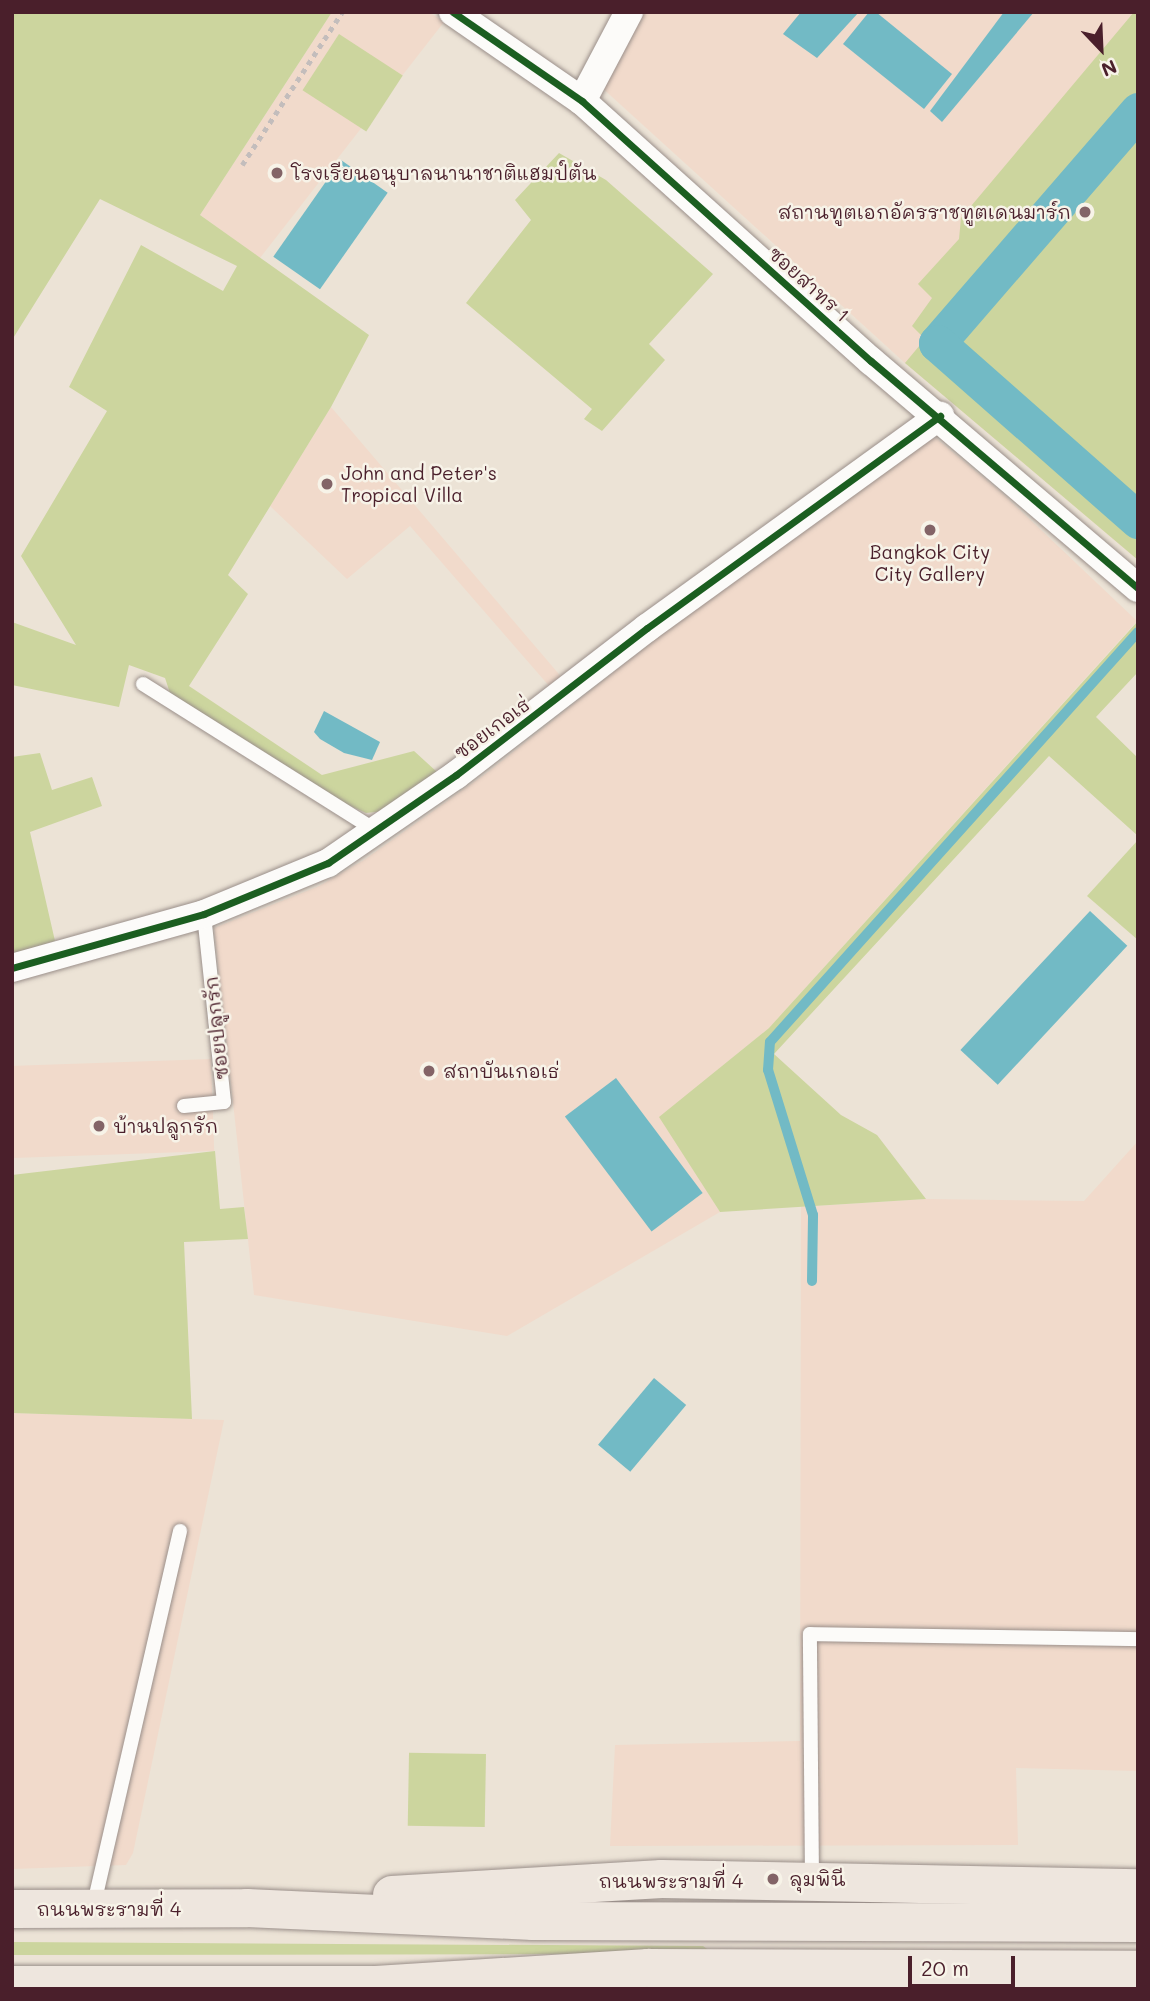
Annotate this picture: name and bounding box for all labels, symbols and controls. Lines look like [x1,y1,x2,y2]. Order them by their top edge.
north arrow [1066,14,1136,84]
text: N [1098,54,1121,83]
place label: โรงเรียนอนุบาลนานาชาติแฮมป์ตัน [291,162,597,184]
marker: โรงเรียนอนุบาลนานาชาติแฮมป์ตัน [269,165,285,181]
place label: สถานทูตเอกอัครราชทูตเดนมาร์ก [778,201,1071,223]
marker: สถานทูตเอกอัครราชทูตเดนมาร์ก [1077,204,1093,220]
street label: ซอยสาทร 1 [764,242,854,326]
place label: John and Peter's Tropical Villa [341,462,497,506]
marker: John and Peter's Tropical Villa [319,476,335,492]
marker: Bangkok City City Gallery [922,522,938,538]
place label: Bangkok City City Gallery [870,541,990,585]
street label: ซอยเกอเธ่ [450,692,534,764]
street label: ซอยปลูกรัก [199,975,233,1081]
place label: สถาบันเกอเธ่ [443,1060,560,1082]
marker: สถาบันเกอเธ่ [421,1063,437,1079]
place label: บ้านปลูกรัก [113,1115,218,1137]
marker: บ้านปลูกรัก [91,1118,107,1134]
place label: ลุมพินี [789,1868,846,1890]
marker: ลุมพินี [763,1869,783,1889]
street label: ถนนพระรามที่ 4 [599,1870,743,1892]
street label: ถนนพระรามที่ 4 [37,1898,181,1920]
scale bar [912,1941,1019,1985]
text: 20 m [921,1954,969,1981]

